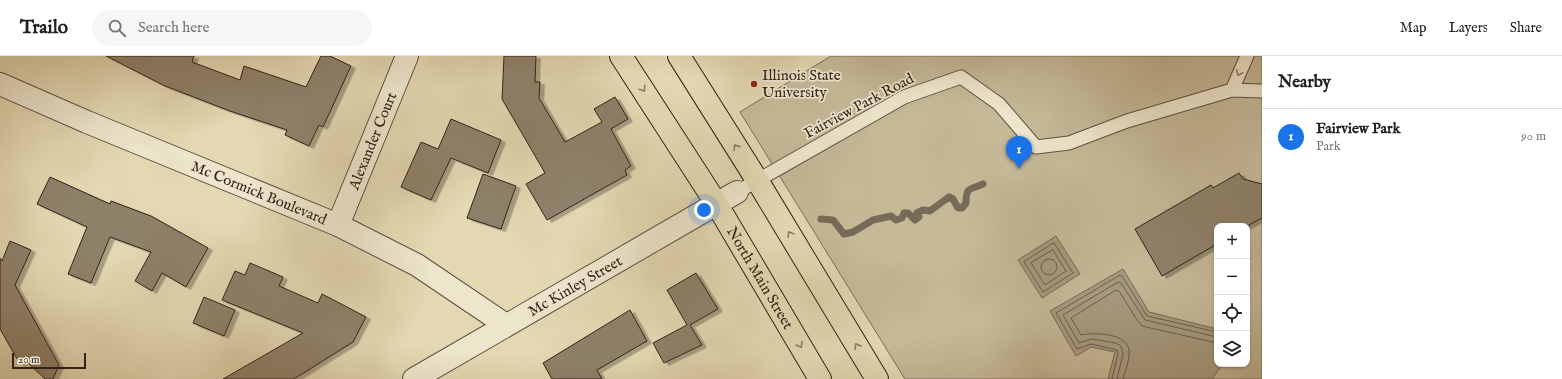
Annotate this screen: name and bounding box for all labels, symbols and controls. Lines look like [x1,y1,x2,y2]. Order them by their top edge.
search box [92,10,372,46]
text: Trailo [20,16,68,40]
icon: search [106,17,128,39]
text: Search here [138,18,209,37]
text: Map [1400,19,1427,37]
text: Layers [1449,19,1488,37]
text: Share [1510,19,1542,37]
place label: Illinois State University [762,66,841,102]
street label: Fairview Park Road [801,69,918,143]
one-way arrow [1236,69,1244,76]
text: Nearby [1278,72,1331,93]
marker: Illinois State University [749,79,759,89]
one-way arrow [638,85,645,92]
street label: Alexander Court [344,89,401,193]
text: Fairview Park [1316,119,1400,138]
text: 1 [1289,128,1293,145]
text: 90 m [1521,128,1546,145]
pin: 1 [1006,136,1032,169]
text: Park [1316,138,1341,155]
one-way arrow [734,144,741,151]
street label: Mc Cormick Boulevard [189,156,331,229]
your location [694,200,714,220]
street label: North Main Street [723,223,798,333]
map controls [1214,223,1250,367]
button: + [1214,223,1250,259]
one-way arrow [787,231,794,238]
street label: Mc Kinley Street [525,251,625,320]
button: − [1214,259,1250,295]
button: locate [1214,295,1250,331]
button: layers [1214,331,1250,367]
one-way arrow [795,341,803,348]
one-way arrow [854,343,861,350]
scale bar [12,351,86,370]
text: 20 m [18,353,39,367]

